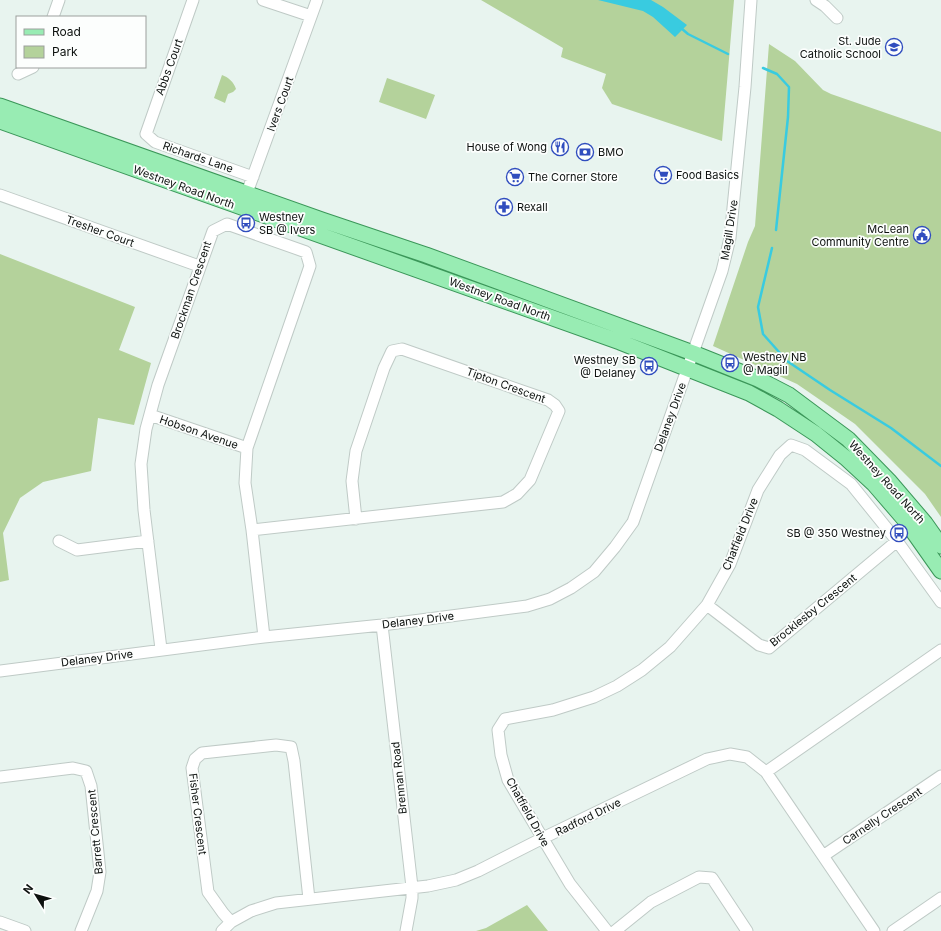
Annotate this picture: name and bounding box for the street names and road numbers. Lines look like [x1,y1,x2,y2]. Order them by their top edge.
street label: Abbs Court [152,37,186,97]
street label: Ivers Court [264,74,297,133]
street label: Richards Lane [161,138,235,176]
street label: Westney Road North [131,162,237,212]
street label: Magill Drive [717,199,741,261]
street label: Tresher Court [64,212,137,250]
street label: Brockman Crescent [168,239,214,341]
street label: Westney Road North [447,274,553,324]
street label: Tipton Crescent [465,364,548,406]
street label: Delaney Drive [651,381,689,453]
street label: Hobson Avenue [158,412,240,452]
street label: Westney Road North [846,438,928,526]
street label: Chatfield Drive [719,496,761,572]
street label: Brocklesby Crescent [767,570,860,649]
street label: Delaney Drive [381,609,455,631]
street label: Delaney Drive [60,647,134,669]
street label: Brennan Road [388,741,410,815]
street label: Fisher Crescent [186,772,210,856]
street label: Chatfield Drive [503,775,553,849]
street label: Carnelly Crescent [839,784,925,848]
street label: Barrett Crescent [84,789,106,875]
street label: Radford Drive [553,795,623,839]

